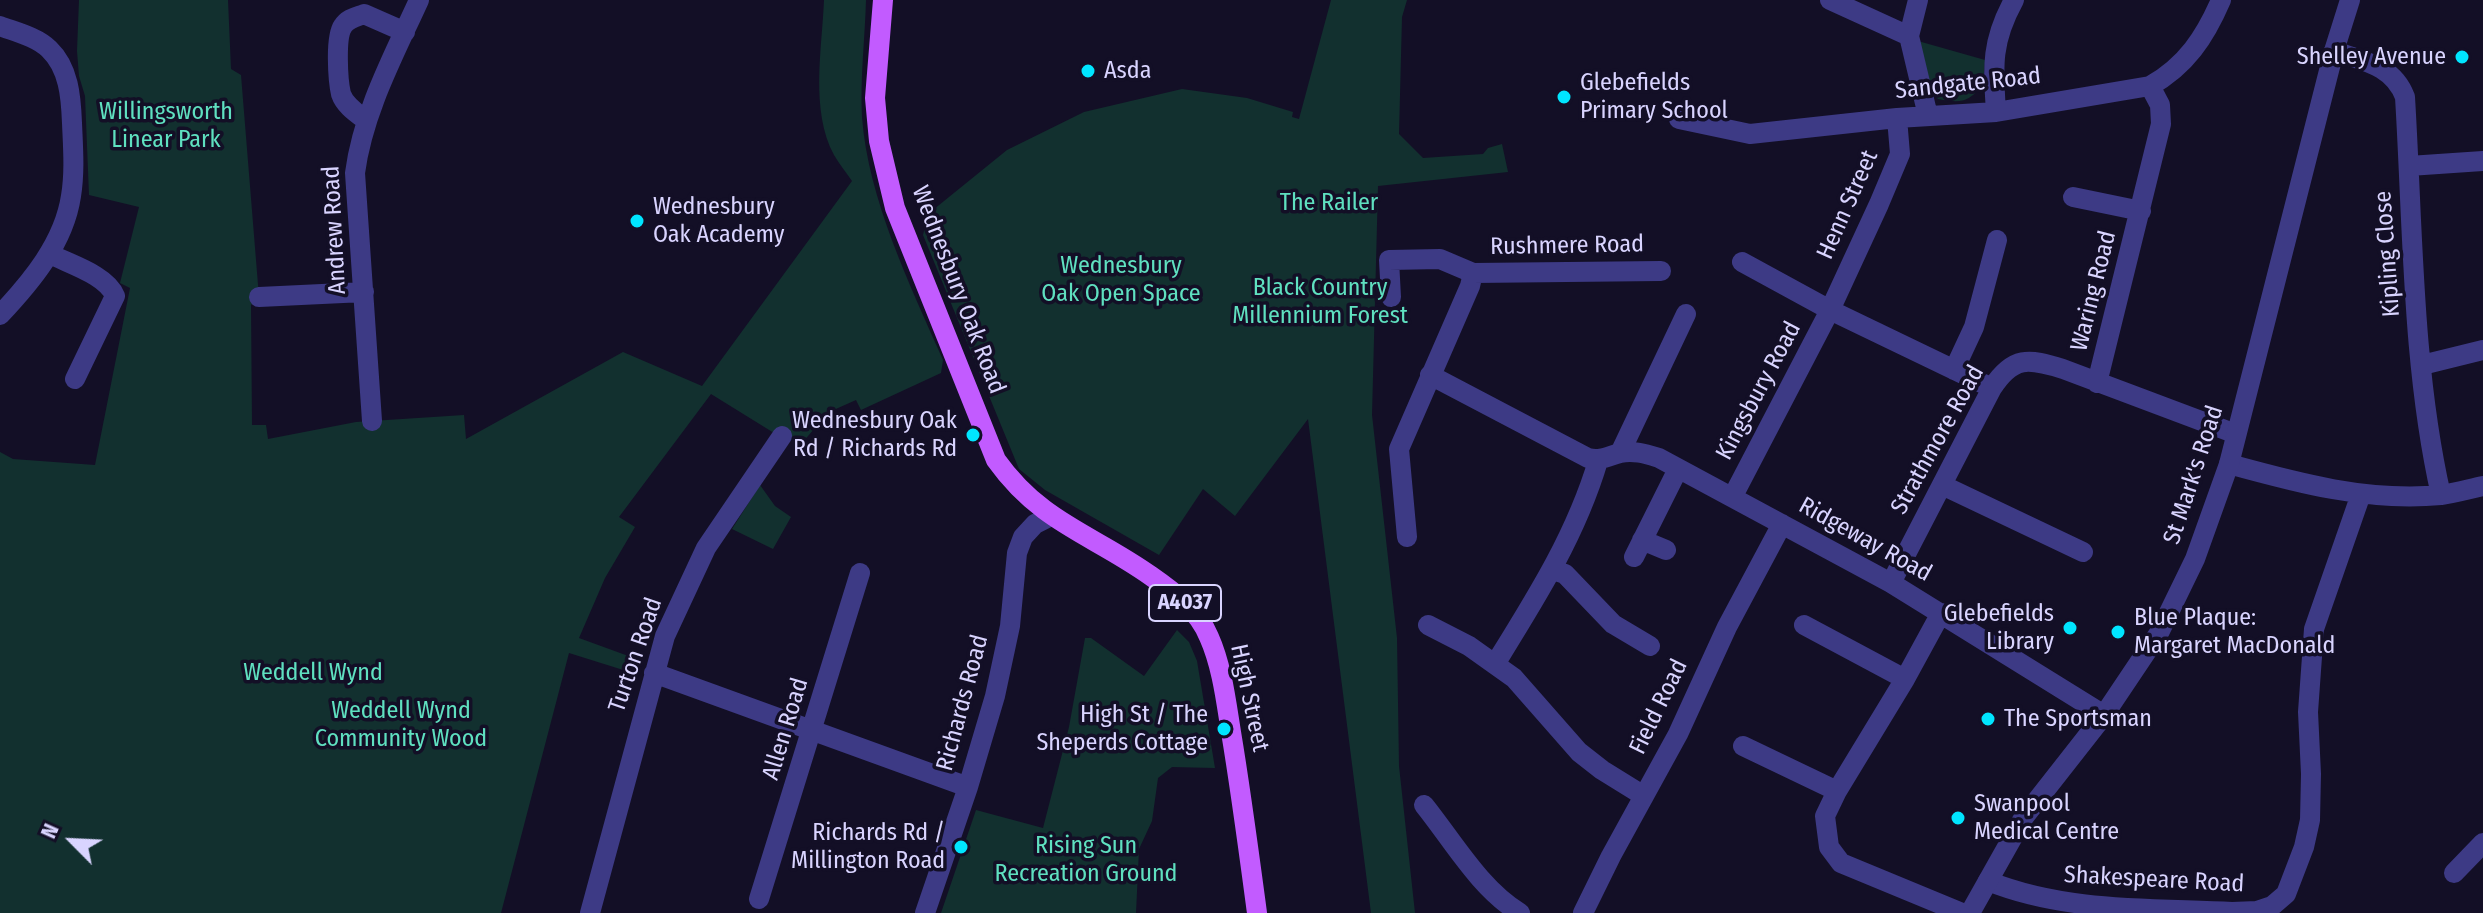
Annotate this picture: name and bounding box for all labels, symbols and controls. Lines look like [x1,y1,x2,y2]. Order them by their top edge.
place label: Shelley Avenue [2297,43,2446,71]
marker: Shelley Avenue [2453,48,2471,66]
place label: Asda [1104,57,1151,85]
marker: Asda [1079,62,1097,80]
street label: Sandgate Road [1894,62,2042,106]
place label: Glebefields Primary School [1580,69,1728,125]
marker: Glebefields Primary School [1555,88,1573,106]
park label: Willingsworth Linear Park [99,98,233,154]
street label: Henn Street [1811,146,1885,264]
street label: Andrew Road [317,165,353,295]
street label: Wednesbury Oak Road [905,182,1011,398]
park label: The Railer [1280,189,1378,217]
street label: Kipling Close [2369,190,2407,318]
place label: Wednesbury Oak Academy [653,193,785,249]
marker: Wednesbury Oak Academy [628,212,646,230]
street label: Waring Road [2065,228,2123,354]
street label: Rushmere Road [1490,230,1644,262]
park label: Wednesbury Oak Open Space [1041,252,1201,308]
park label: Black Country Millennium Forest [1232,274,1408,330]
street label: Kingsbury Road [1710,317,1808,465]
street label: Strathmore Road [1885,361,1991,519]
street label: St Mark's Road [2158,402,2230,548]
place label: Wednesbury Oak Rd / Richards Rd [792,407,957,463]
marker: Wednesbury Oak Rd / Richards Rd [964,426,982,444]
street label: Ridgeway Road [1793,492,1937,588]
road number: A4037 [1149,585,1221,621]
street label: Turton Road [603,594,669,716]
place label: Glebefields Library [1944,600,2054,656]
place label: Blue Plaque: Margaret MacDonald [2134,604,2335,660]
marker: Glebefields Library [2061,619,2079,637]
marker: Blue Plaque: Margaret MacDonald [2109,623,2127,641]
street label: Richards Road [931,632,995,774]
street label: High Street [1224,642,1274,754]
street label: Field Road [1624,655,1694,759]
park label: Weddell Wynd [243,659,383,687]
street label: Allen Road [757,675,815,783]
park label: Weddell Wynd Community Wood [315,697,487,753]
place label: High St / The Sheperds Cottage [1036,701,1208,757]
place label: The Sportsman [2004,705,2152,733]
marker: The Sportsman [1979,710,1997,728]
marker: High St / The Sheperds Cottage [1215,720,1233,738]
place label: Swanpool Medical Centre [1974,790,2119,846]
north arrow [32,801,112,881]
marker: Swanpool Medical Centre [1949,809,1967,827]
place label: Richards Rd / Millington Road [791,819,945,875]
text: N [35,820,65,843]
park label: Rising Sun Recreation Ground [995,832,1177,888]
marker: Richards Rd / Millington Road [952,838,970,856]
street label: Shakespeare Road [2063,861,2245,899]

